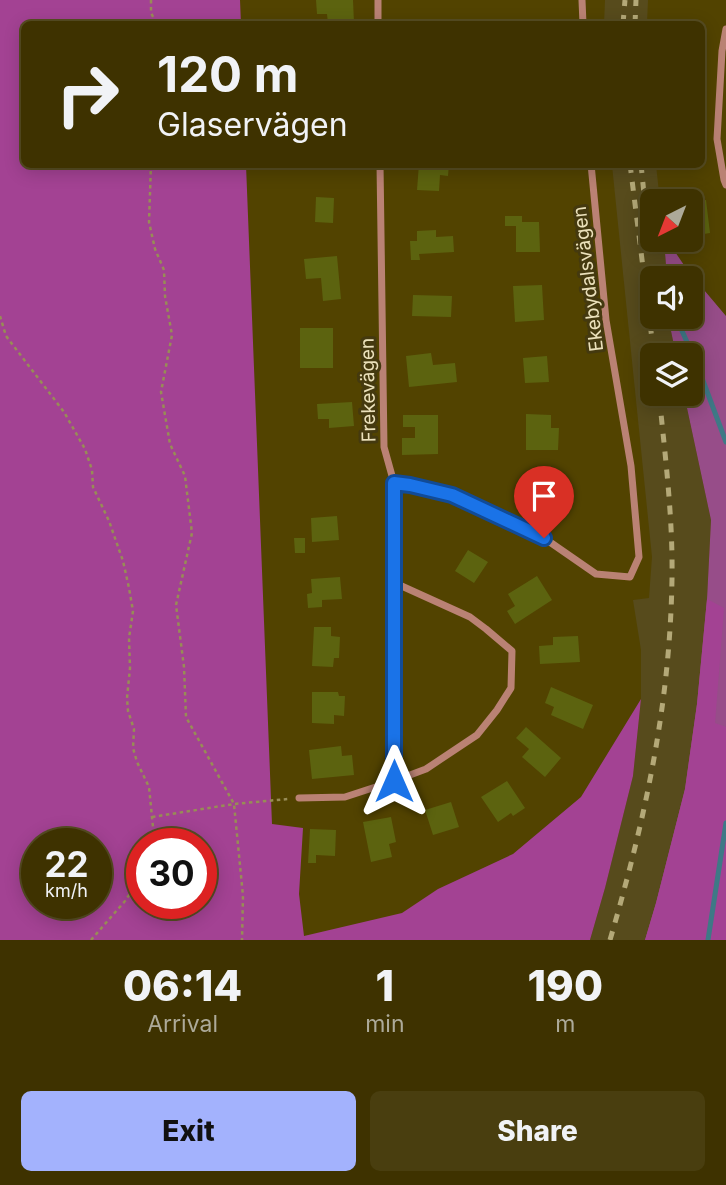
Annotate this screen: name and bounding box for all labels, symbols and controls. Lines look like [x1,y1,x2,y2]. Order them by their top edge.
text: 120 m [157,45,298,104]
icon: right [42,49,133,140]
text: Glaservägen [157,105,348,144]
north arrow [640,189,704,252]
map controls [640,189,703,406]
street label: Ekebydalsvägen [568,205,608,353]
button: sound [640,266,703,329]
street label: Frekevägen [356,338,380,442]
button: layers [640,343,703,406]
pin [514,466,574,538]
icon: arrive [525,477,563,515]
position arrow [357,744,431,818]
speed limit sign: 30 [126,828,217,919]
text: 22 [44,843,89,885]
text: km/h [45,880,88,901]
text: 06:14 [123,960,242,1011]
text: 1 [376,960,394,1011]
text: 190 [528,960,603,1011]
text: Arrival [147,1010,218,1038]
text: min [365,1010,405,1038]
text: m [555,1010,575,1038]
button: Exit [21,1091,356,1171]
button: Share [370,1091,705,1171]

